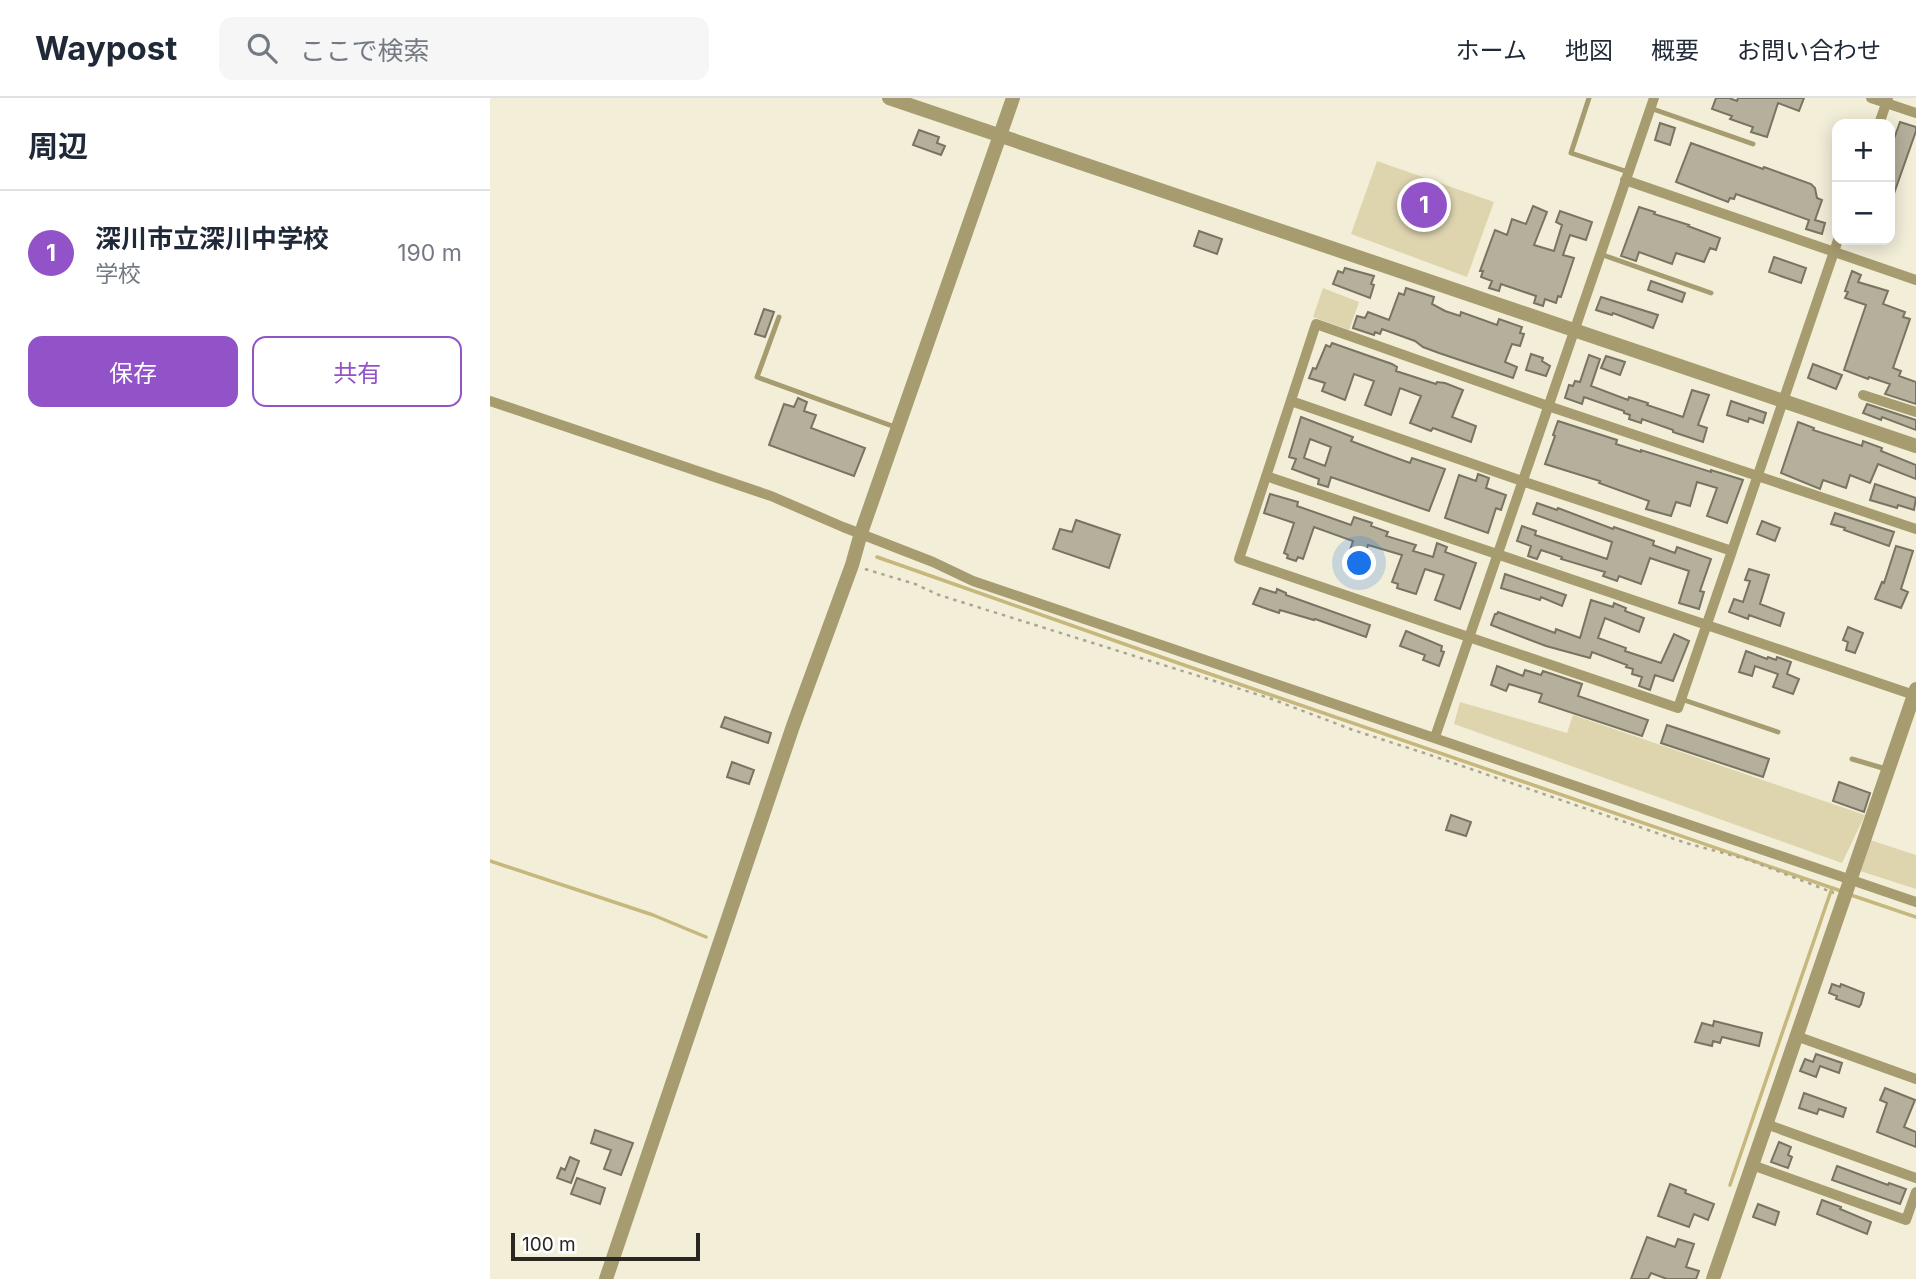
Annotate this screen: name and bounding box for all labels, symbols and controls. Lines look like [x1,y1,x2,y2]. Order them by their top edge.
search box [219,17,709,80]
text: Waypost [35,28,177,68]
icon: search [243,29,281,67]
text: ここで検索 [299,35,429,66]
text: ホーム [1456,36,1527,65]
text: 地図 [1565,36,1613,65]
text: 概要 [1651,36,1699,65]
text: お問い合わせ [1737,36,1881,65]
map controls [1832,119,1895,245]
button: + [1832,119,1895,182]
text: 周辺 [28,128,88,164]
pin: 1 [1401,179,1447,231]
button: − [1832,182,1895,245]
text: 深川市立深川中学校 [95,223,329,254]
text: 1 [46,239,56,267]
text: 190 m [397,239,462,267]
text: 学校 [95,260,141,288]
button: 保存 [28,336,238,407]
button: 共有 [252,336,462,407]
your location [1342,546,1376,580]
scale bar [511,1230,700,1262]
text: 100 m [522,1233,576,1256]

